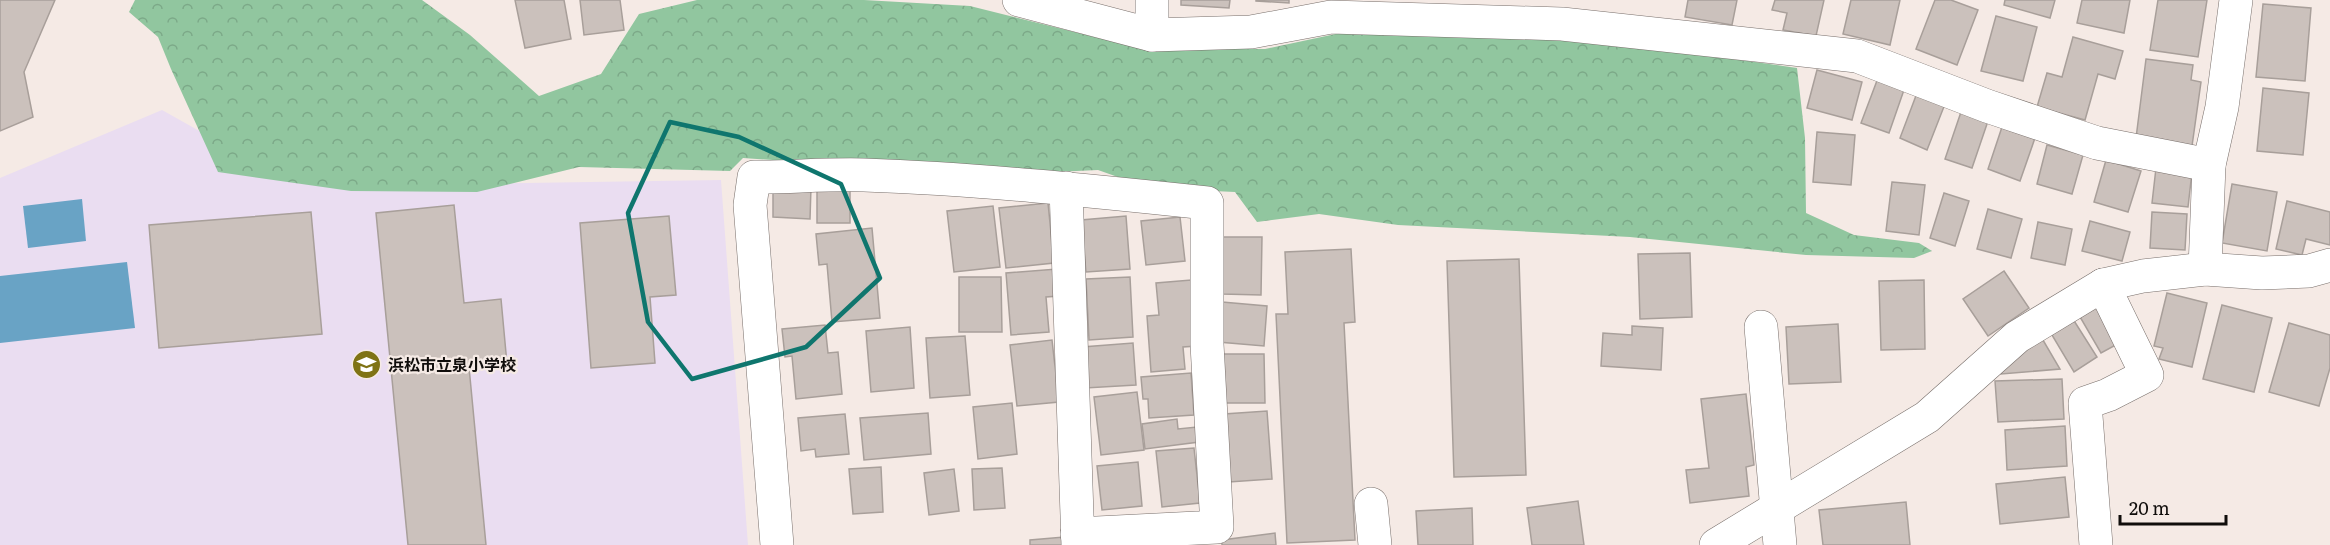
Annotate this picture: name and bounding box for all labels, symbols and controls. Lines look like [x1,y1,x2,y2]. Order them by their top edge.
school or university icon: 浜松市立泉小学校 [351,349,383,381]
place label: 浜松市立泉小学校 [388,352,516,376]
scale bar [2120,488,2226,526]
text: 20 m [2129,494,2170,521]

